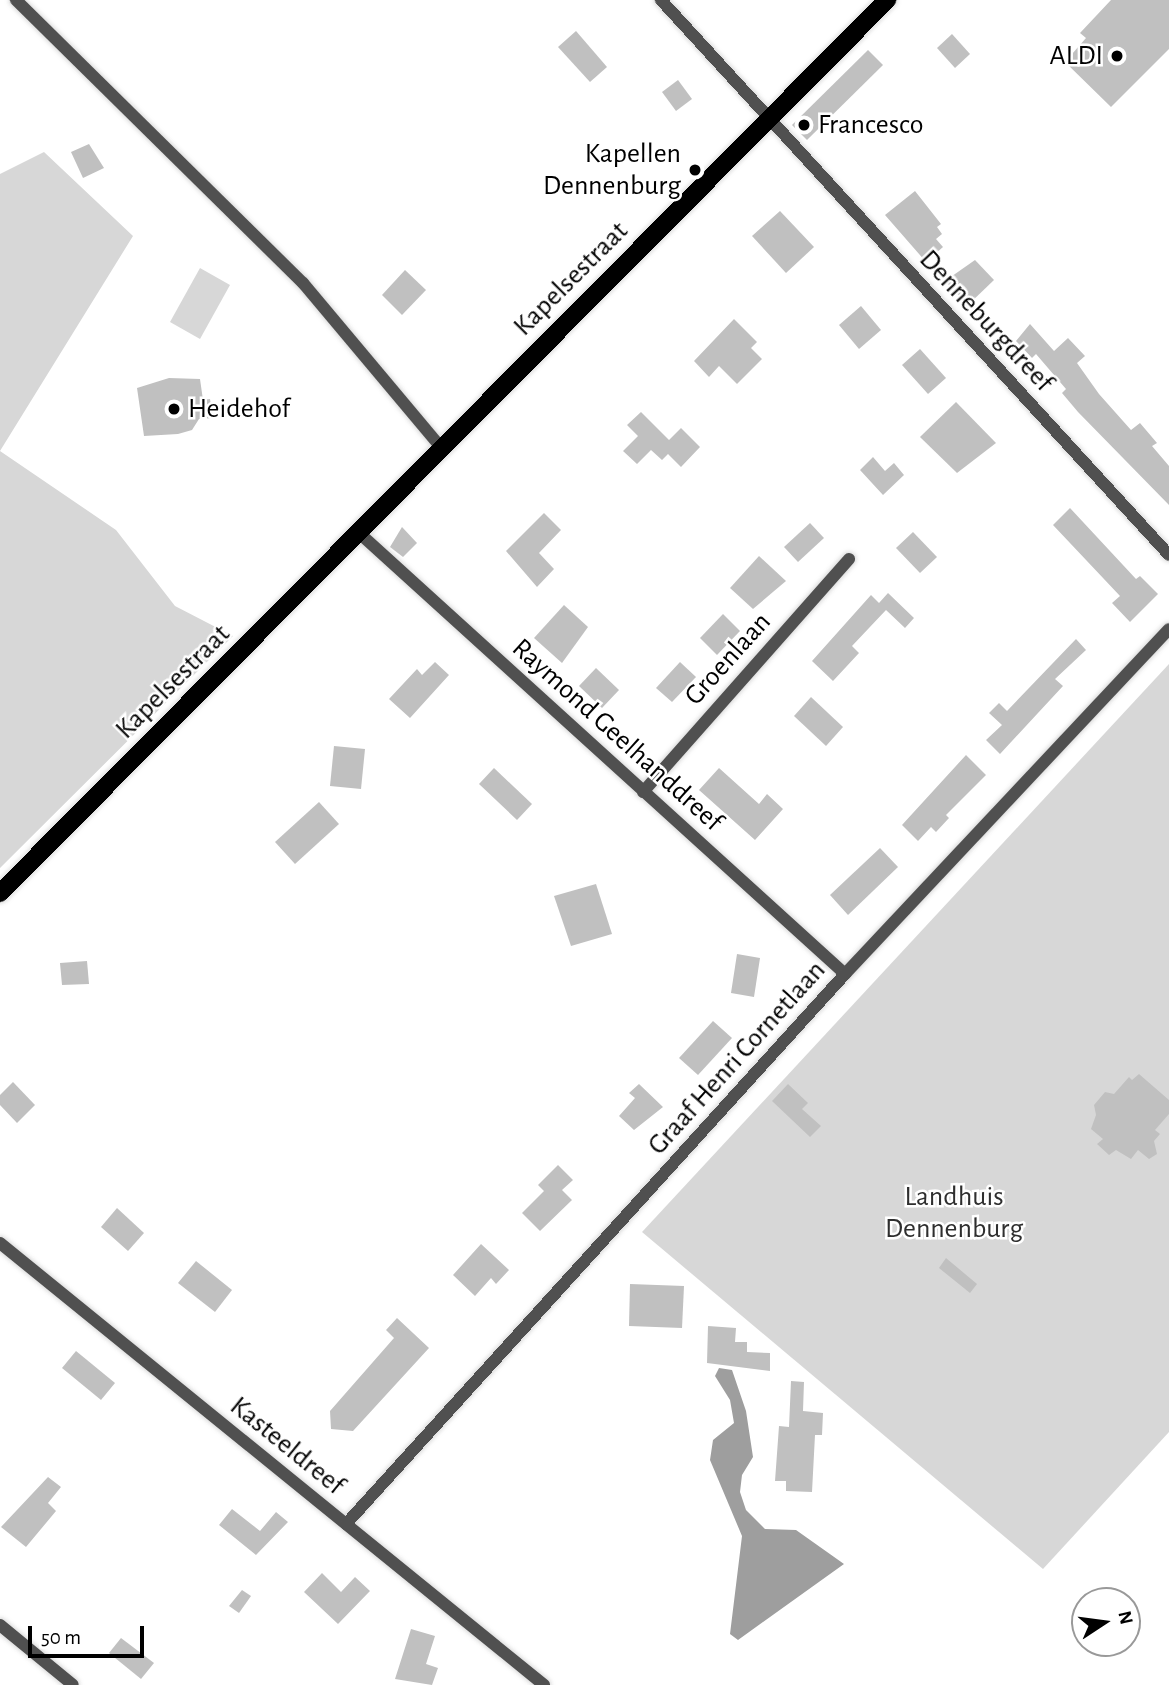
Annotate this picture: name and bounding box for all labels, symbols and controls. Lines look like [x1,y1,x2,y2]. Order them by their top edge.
place label: ALDI [1050,39,1103,73]
marker: ALDI [1109,48,1125,64]
place label: Francesco [818,108,924,142]
marker: Francesco [796,117,812,133]
place label: Kapellen Dennenburg [543,137,681,203]
marker: Kapellen Dennenburg [687,162,703,178]
street label: Kapelsestraat [507,215,635,343]
street label: Denneburgdreef [912,243,1060,399]
place label: Heidehof [188,392,290,426]
marker: Heidehof [166,401,182,417]
street label: Groenlaan [678,606,778,712]
street label: Kapelsestraat [109,618,237,746]
street label: Raymond Geelhanddreef [505,632,729,838]
street label: Graaf Henri Cornetlaan [641,954,833,1162]
park label: Landhuis Dennenburg [885,1180,1023,1246]
street label: Kasteeldreef [223,1390,351,1502]
north arrow [1071,1587,1141,1657]
text: N [1114,1609,1136,1626]
scale bar [32,1612,147,1656]
text: 50 m [41,1627,81,1648]

